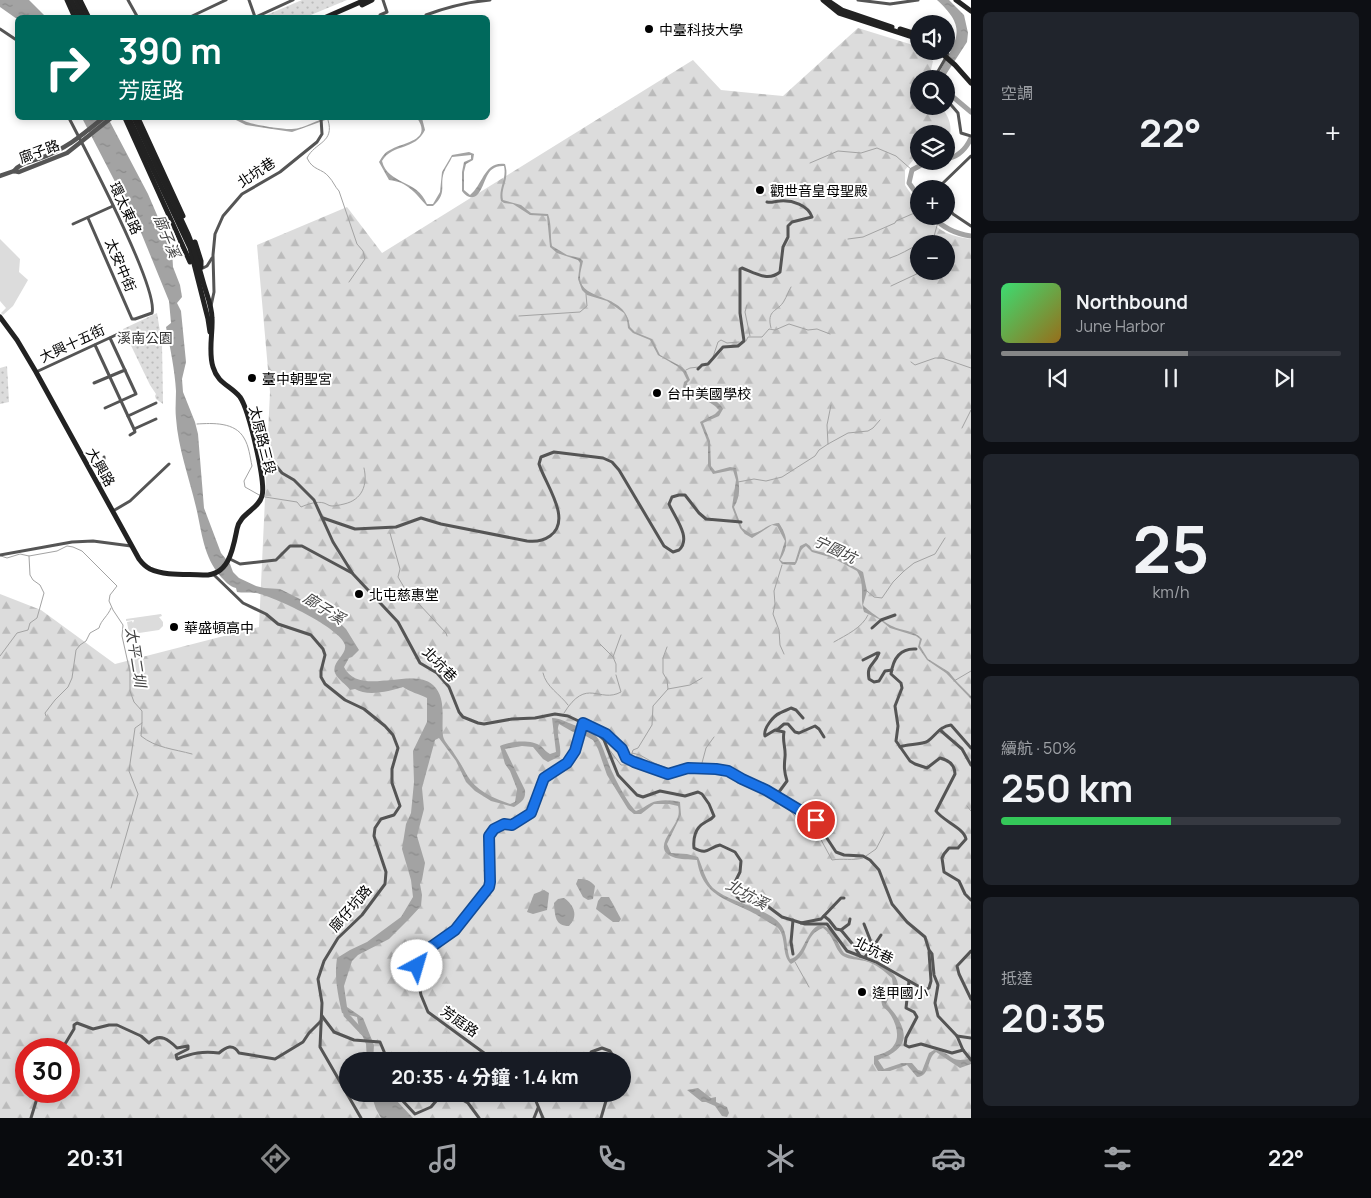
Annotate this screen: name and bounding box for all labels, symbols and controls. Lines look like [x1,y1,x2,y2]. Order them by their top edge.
map controls [910,15,955,280]
button: sound [910,15,955,60]
place label: 中臺科技大學 [659,20,743,39]
marker: 中臺科技大學 [643,23,655,35]
text: 390 m [118,27,222,75]
icon: right [35,35,100,100]
button: search [910,70,955,115]
text: 芳庭路 [118,75,184,105]
text: 空調 [1001,82,1033,104]
text: 22° [1139,106,1202,158]
text: − [1001,114,1016,152]
text: + [1325,114,1341,152]
button: layers [910,125,955,170]
street label: 廍子路 [16,135,62,167]
street label: 北坑巷 [233,153,279,191]
street label: 環太東路 [106,179,146,237]
button: + [910,180,955,225]
place label: 觀世音皇母聖殿 [770,181,868,200]
marker: 觀世音皇母聖殿 [754,184,766,196]
water label: 廍子溪 [149,211,186,263]
button: − [910,235,955,280]
street label: 太安中街 [101,236,141,294]
text: Northbound [1076,289,1188,315]
text: June Harbor [1076,315,1165,337]
street label: 大興十五街 [36,320,108,366]
park label: 溪南公園 [117,328,173,347]
icon: previous [1044,364,1072,392]
icon: pause [1157,364,1185,392]
icon: next [1270,364,1298,392]
place label: 臺中朝聖宮 [262,369,332,388]
marker: 臺中朝聖宮 [246,372,258,384]
place label: 台中美國學校 [667,384,751,403]
marker: 台中美國學校 [651,387,663,399]
street label: 太原路三段 [245,404,281,476]
street label: 大興路 [82,444,120,490]
text: 25 [1133,504,1209,593]
water label: 宁園坑 [810,530,862,569]
text: km/h [1152,581,1190,603]
place label: 北屯慈惠堂 [369,585,439,604]
water label: 廍子溪 [299,587,350,630]
marker: 北屯慈惠堂 [353,588,365,600]
place label: 華盛頓高中 [184,618,254,637]
marker: 華盛頓高中 [168,621,180,633]
water label: 太平二圳 [121,626,151,690]
street label: 北坑巷 [419,642,461,686]
text: 續航 · 50% [1001,737,1076,759]
text: 250 km [1001,761,1133,813]
pin [795,799,837,841]
icon: arrive [802,806,830,834]
water label: 北坑溪 [722,874,774,915]
street label: 廍仔坑路 [324,881,376,935]
street label: 北坑巷 [851,932,897,968]
position arrow [390,939,442,991]
text: 抵達 [1001,967,1033,989]
place label: 逢甲國小 [872,983,928,1002]
marker: 逢甲國小 [856,986,868,998]
text: 20:35 [1001,991,1106,1043]
street label: 芳庭路 [437,1001,483,1041]
speed limit sign: 30 [15,1038,80,1103]
text: 20:35 · 4 分鐘 · 1.4 km [391,1064,579,1090]
icon: directions [258,1141,293,1176]
icon: music [426,1141,461,1176]
icon: phone [594,1141,629,1176]
icon: climate [763,1141,798,1176]
icon: car [931,1141,966,1176]
icon: filters [1100,1141,1135,1176]
text: 20:31 [67,1143,124,1173]
text: 22° [1268,1143,1304,1173]

